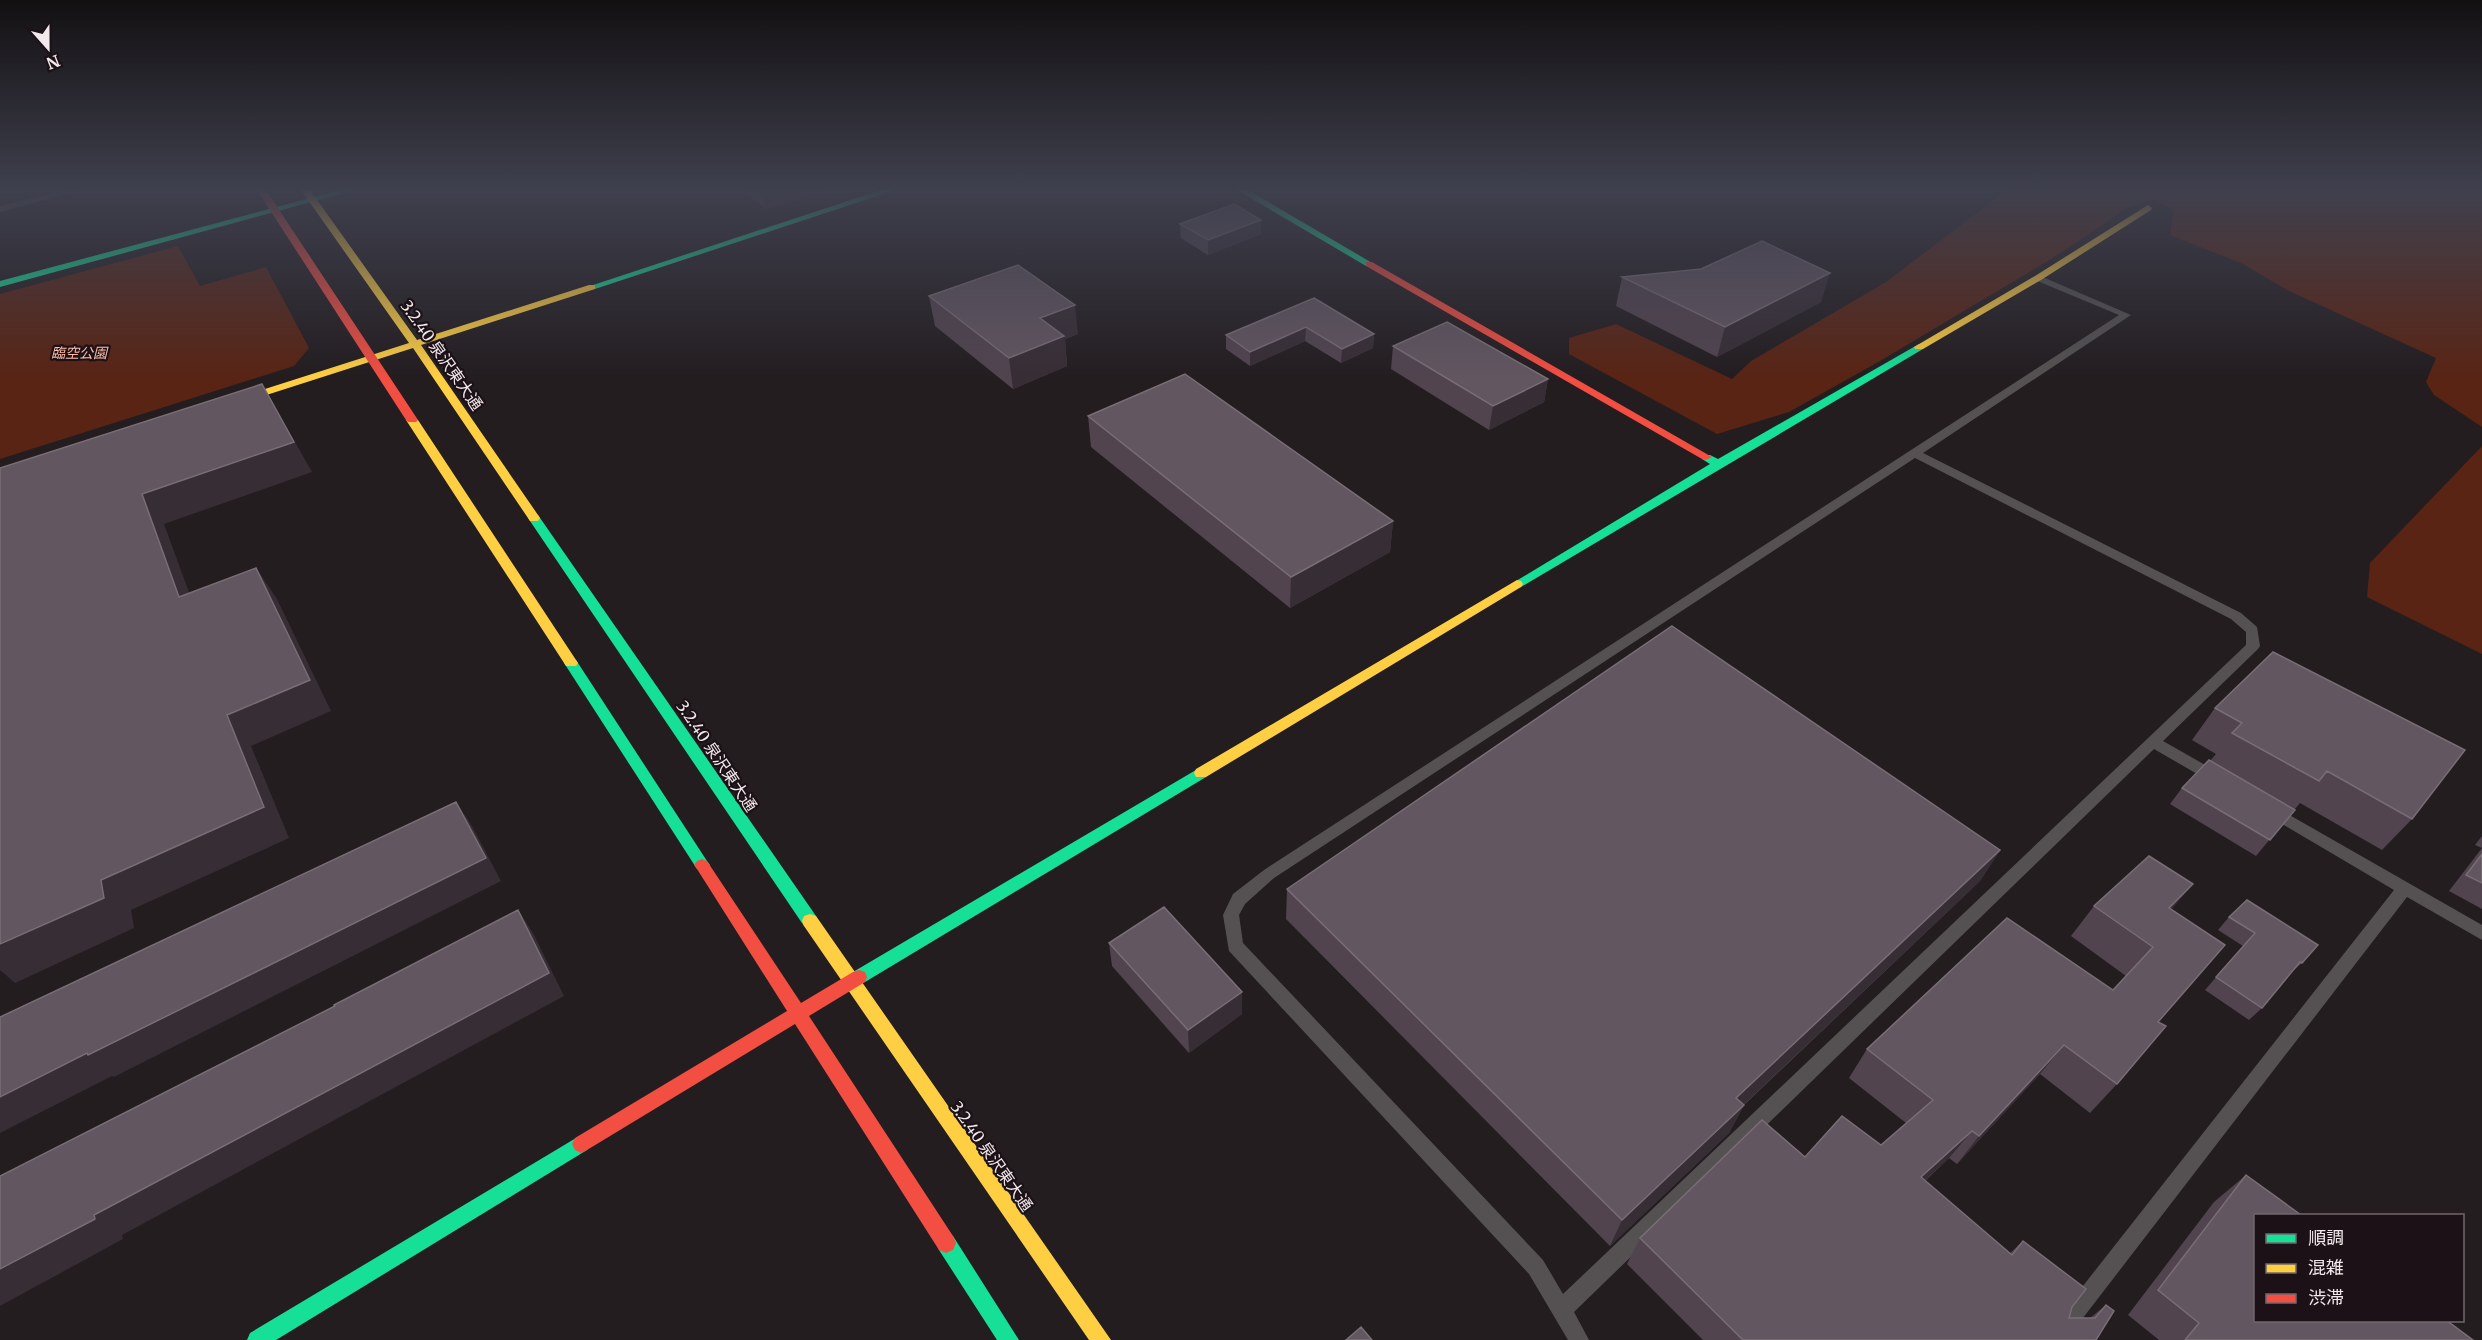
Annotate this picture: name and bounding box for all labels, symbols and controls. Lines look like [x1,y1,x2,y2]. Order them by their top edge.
north arrow [18,18,78,78]
text: N [44,50,63,74]
street label: 3.2.40 泉沢東大通 [397,296,487,414]
park label: 臨空公園 [51,344,109,362]
street label: 3.2.40 泉沢東大通 [672,697,762,815]
street label: 3.2.40 泉沢東大通 [947,1097,1037,1215]
legend [2254,1214,2464,1322]
text: 順調 [2308,1226,2344,1249]
text: 混雑 [2308,1256,2344,1279]
text: 渋滞 [2308,1286,2344,1309]

